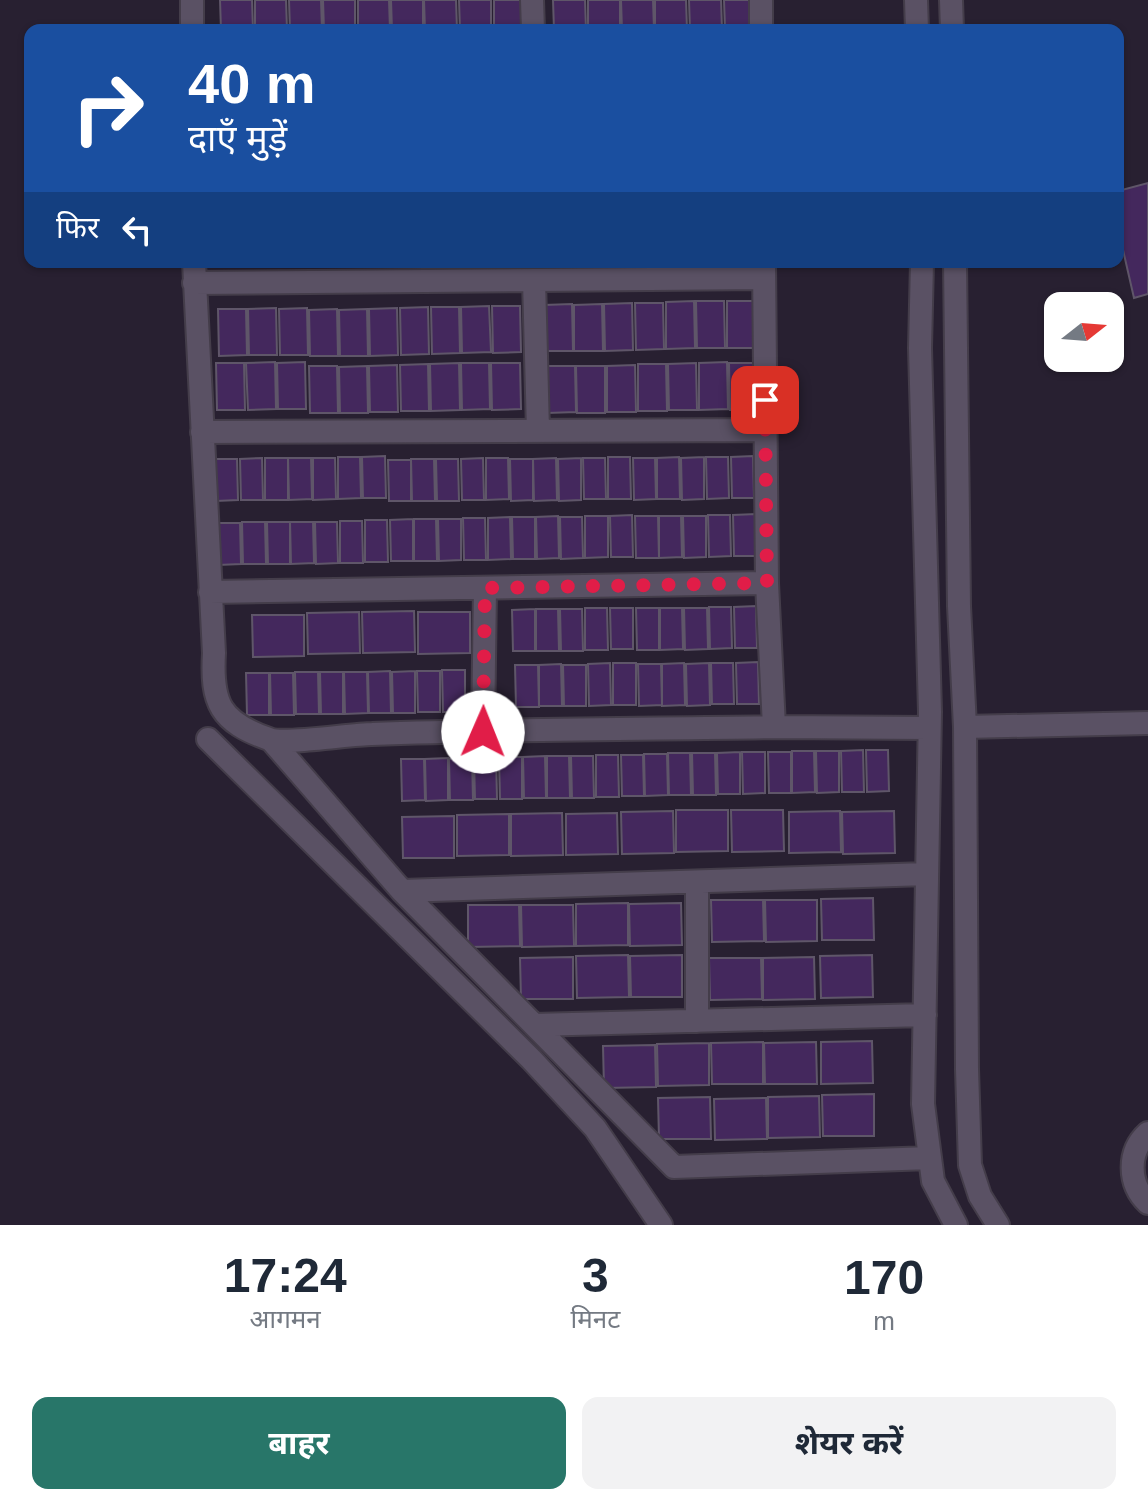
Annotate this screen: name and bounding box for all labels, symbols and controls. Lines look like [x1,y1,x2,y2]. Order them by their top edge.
text: 40 m [188,52,316,115]
icon: right [56,56,160,160]
text: दाएँ मुड़ें [188,118,287,159]
icon: left [115,208,159,252]
text: फिर [56,211,99,244]
north arrow [1044,292,1124,372]
map controls [1044,292,1124,372]
pin [731,366,799,434]
icon: arrive [743,378,787,422]
position arrow [441,690,525,774]
text: 17:24 [224,1249,347,1302]
text: 3 [582,1249,609,1302]
text: 170 [844,1251,924,1304]
text: आगमन [250,1304,321,1334]
text: मिनट [570,1304,620,1334]
text: m [873,1306,895,1336]
button: बाहर [32,1397,566,1489]
button: शेयर करें [582,1397,1116,1489]

